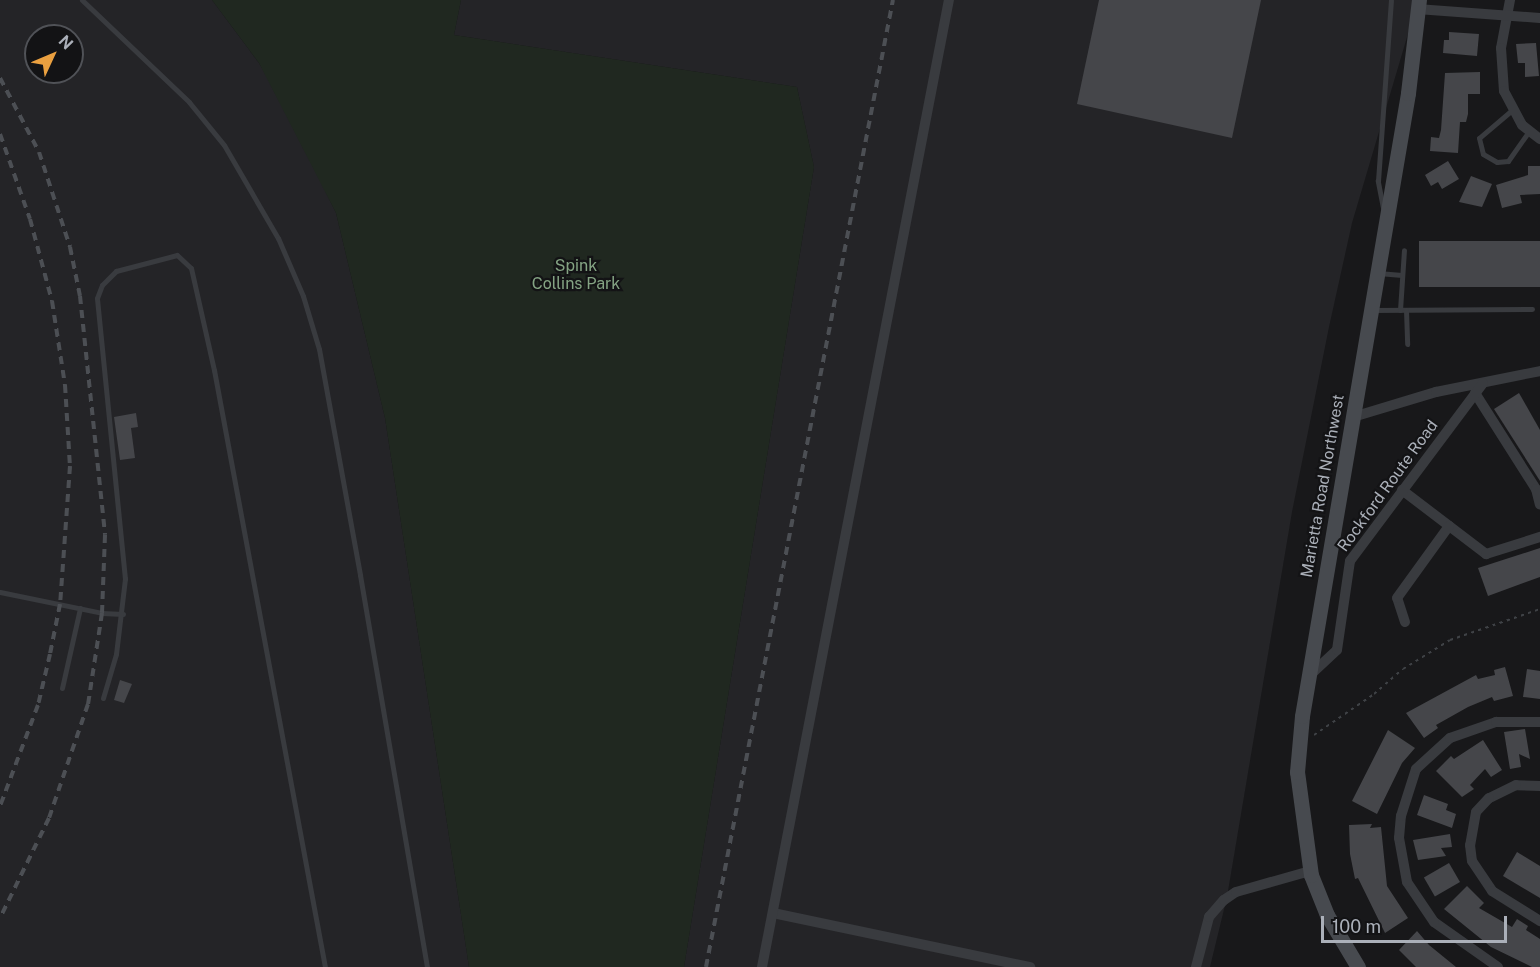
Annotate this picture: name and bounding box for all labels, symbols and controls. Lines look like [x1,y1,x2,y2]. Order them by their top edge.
north arrow [24,24,84,84]
text: N [55,31,77,54]
park label: Spink Collins Park [532,256,620,294]
street label: Marietta Road Northwest [1297,393,1349,579]
street label: Rockford Route Road [1334,416,1442,556]
scale bar [1324,904,1510,942]
text: 100 m [1332,916,1381,937]

